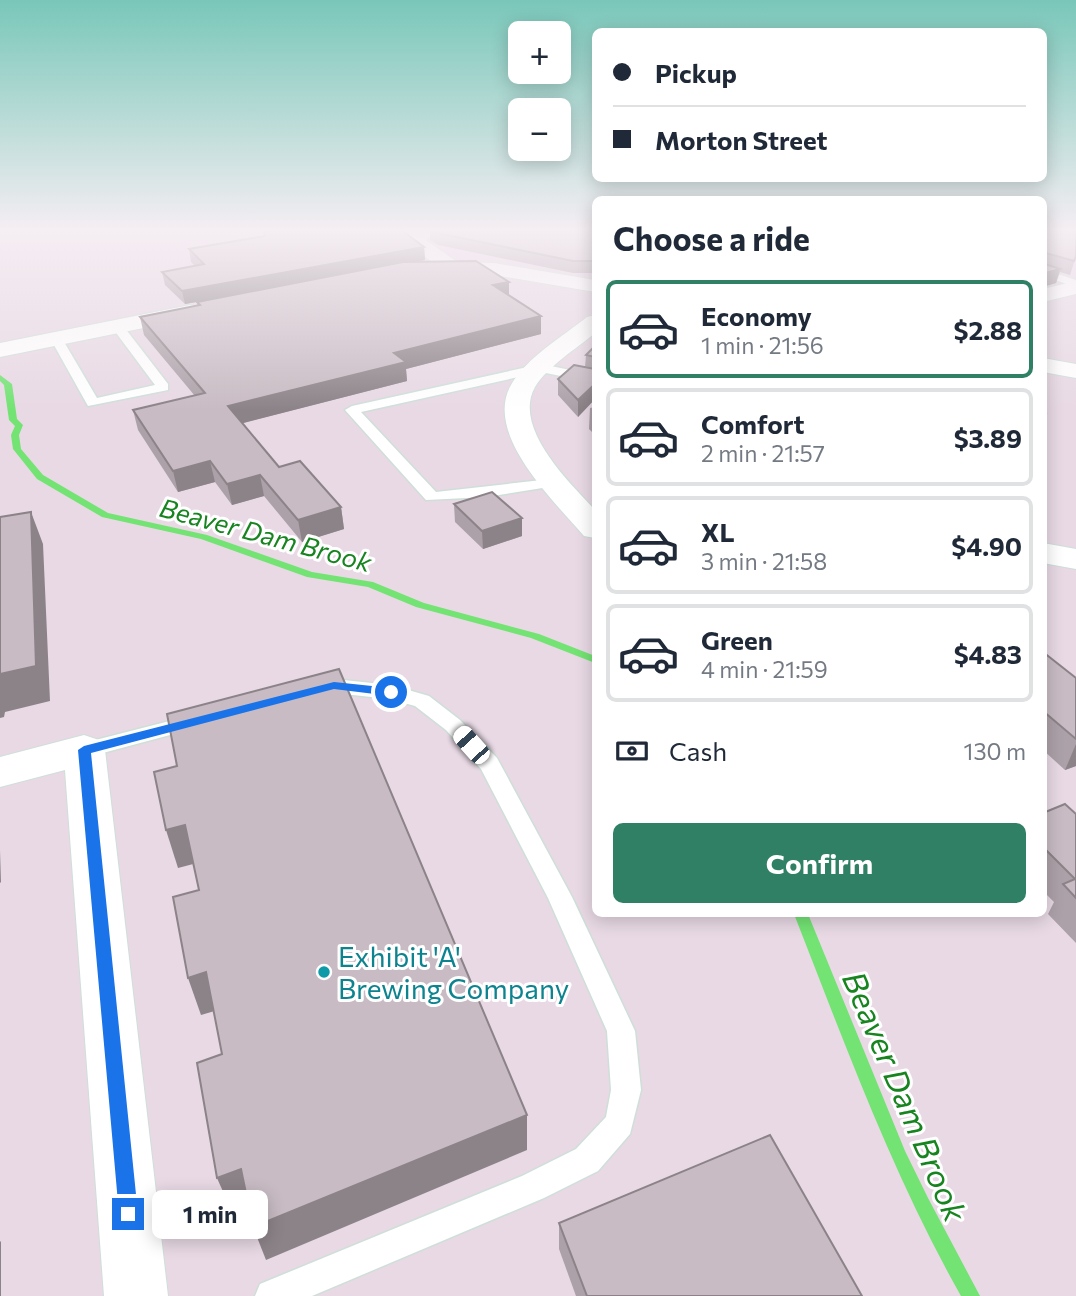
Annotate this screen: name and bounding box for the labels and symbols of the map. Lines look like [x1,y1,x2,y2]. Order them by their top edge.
water label: Beaver Dam Brook [157,491,376,577]
route start [375,676,407,708]
car [450,722,493,768]
place label: Exhibit 'A' Brewing Company [338,939,569,1005]
marker: Exhibit 'A' Brewing Company [316,964,332,980]
water label: Beaver Dam Brook [835,965,977,1228]
callout: 1 min [152,1190,268,1238]
route end [112,1198,144,1230]

